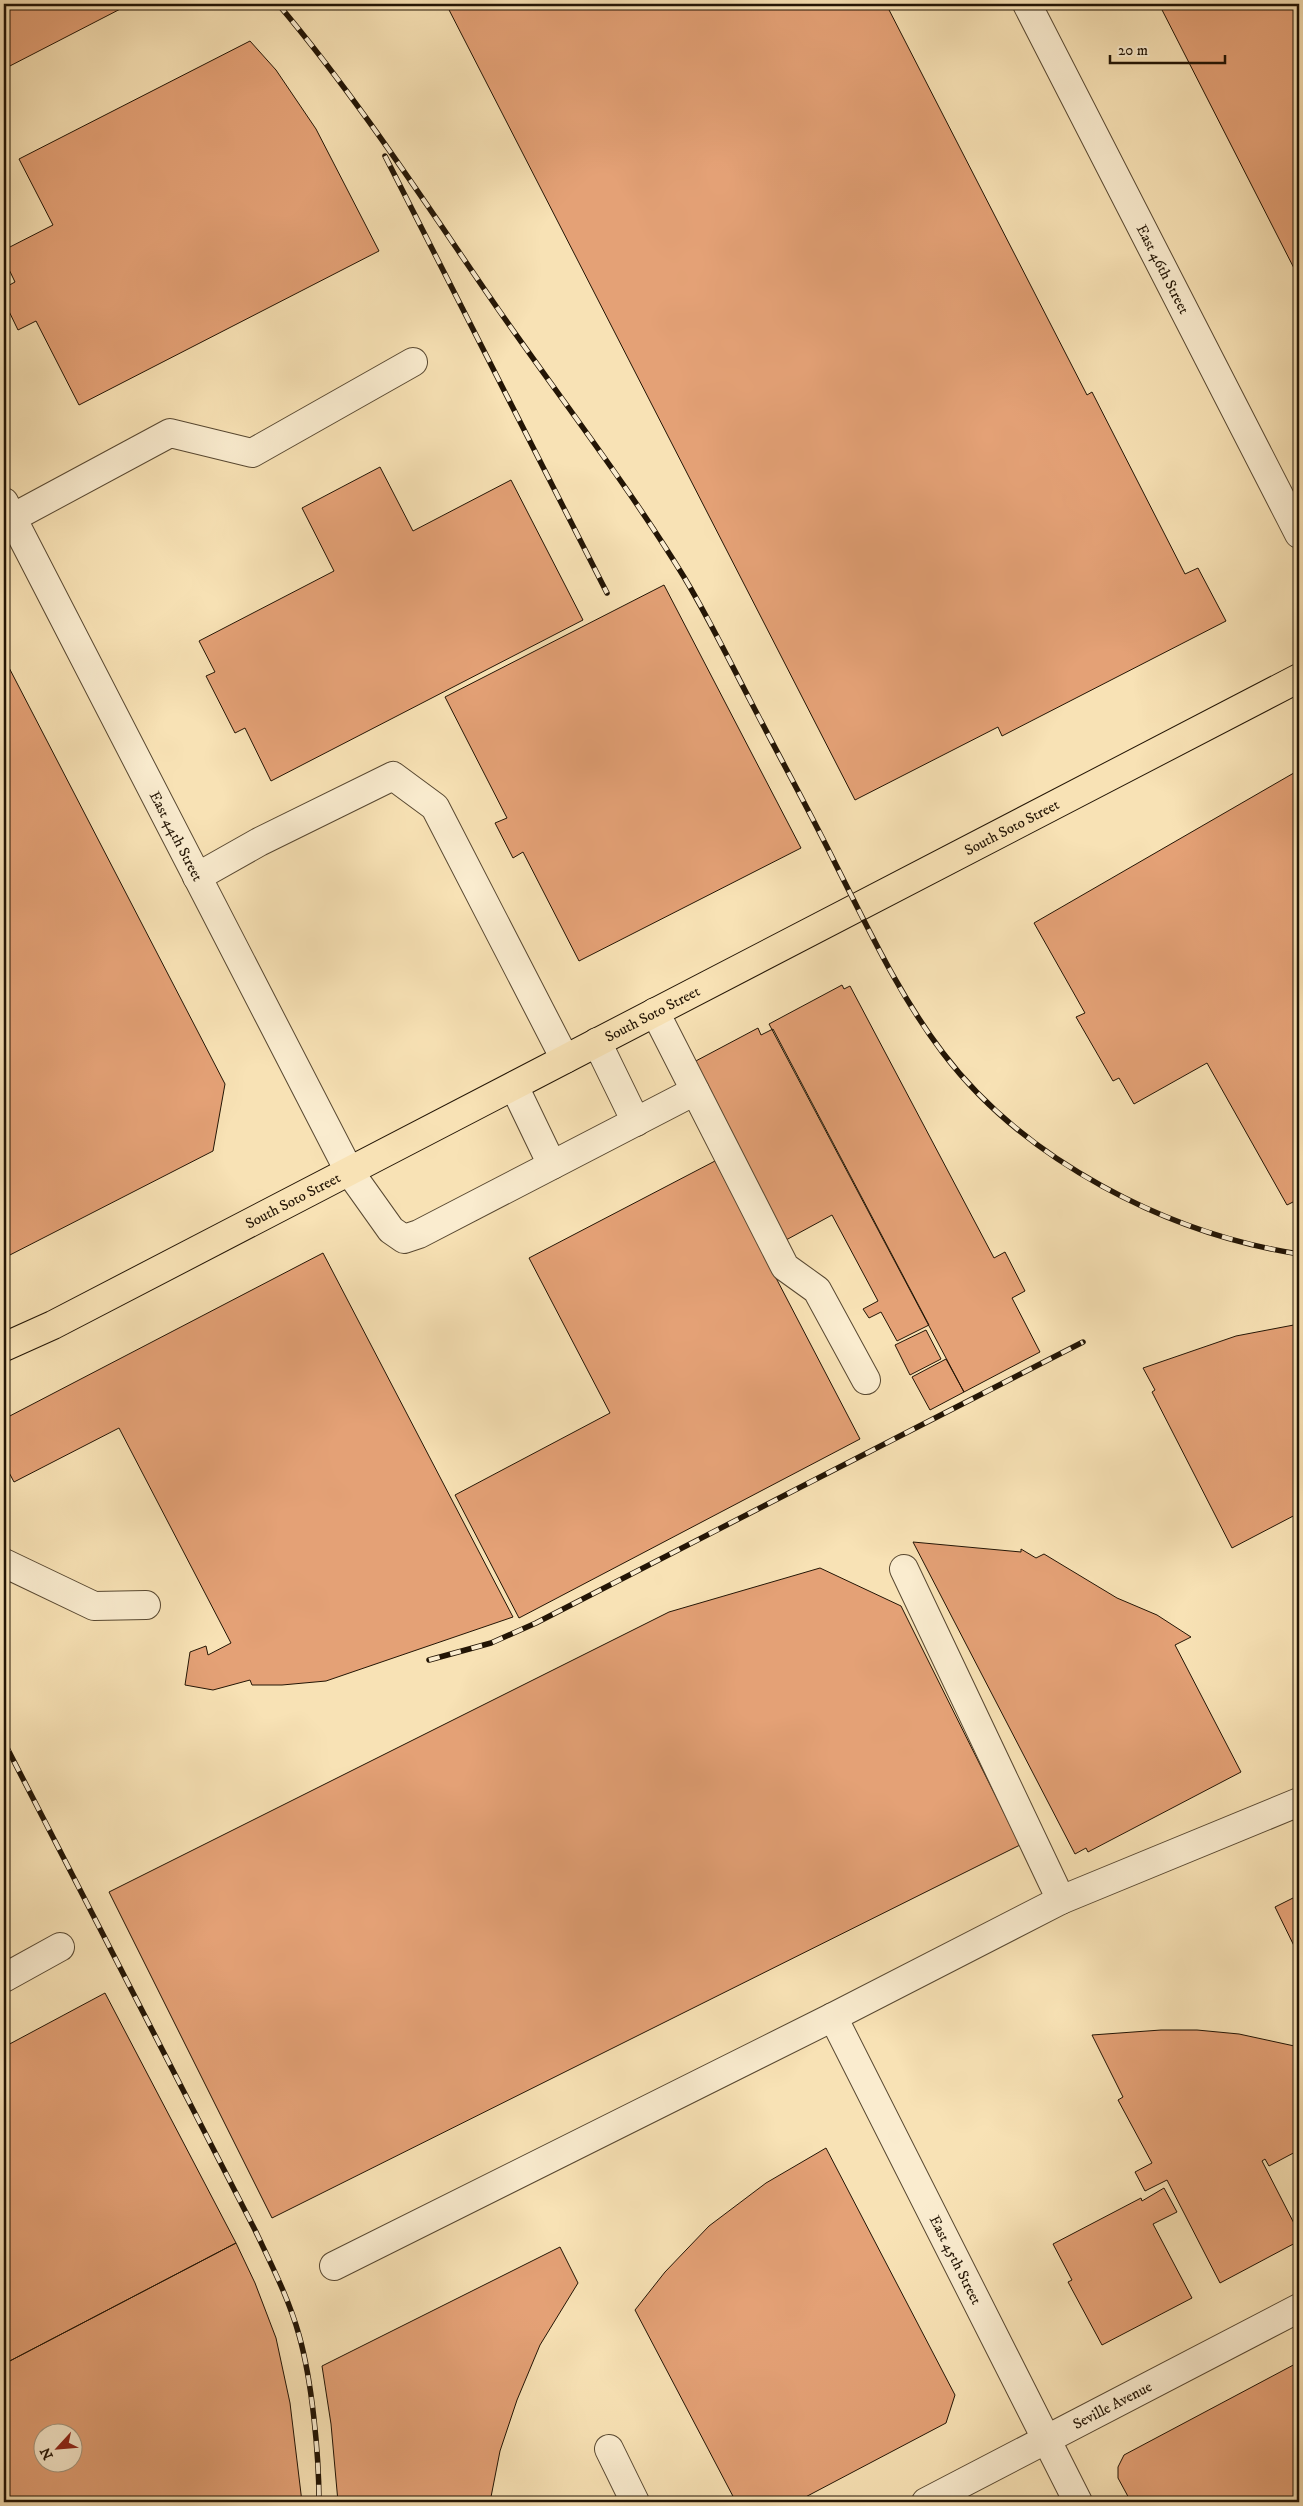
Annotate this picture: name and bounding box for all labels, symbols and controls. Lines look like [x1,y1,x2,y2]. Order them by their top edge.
scale bar [1110,32,1226,64]
text: 20 m [1118,41,1148,60]
street label: East 46th Street [1132,221,1194,317]
street label: East 44th Street [145,788,207,885]
street label: South Soto Street [961,795,1063,860]
street label: South Soto Street [602,982,703,1047]
street label: South Soto Street [242,1168,344,1233]
street label: East 45th Street [925,2212,986,2308]
street label: Seville Avenue [1070,2377,1155,2434]
north arrow [32,2424,82,2474]
text: N [36,2444,58,2462]

